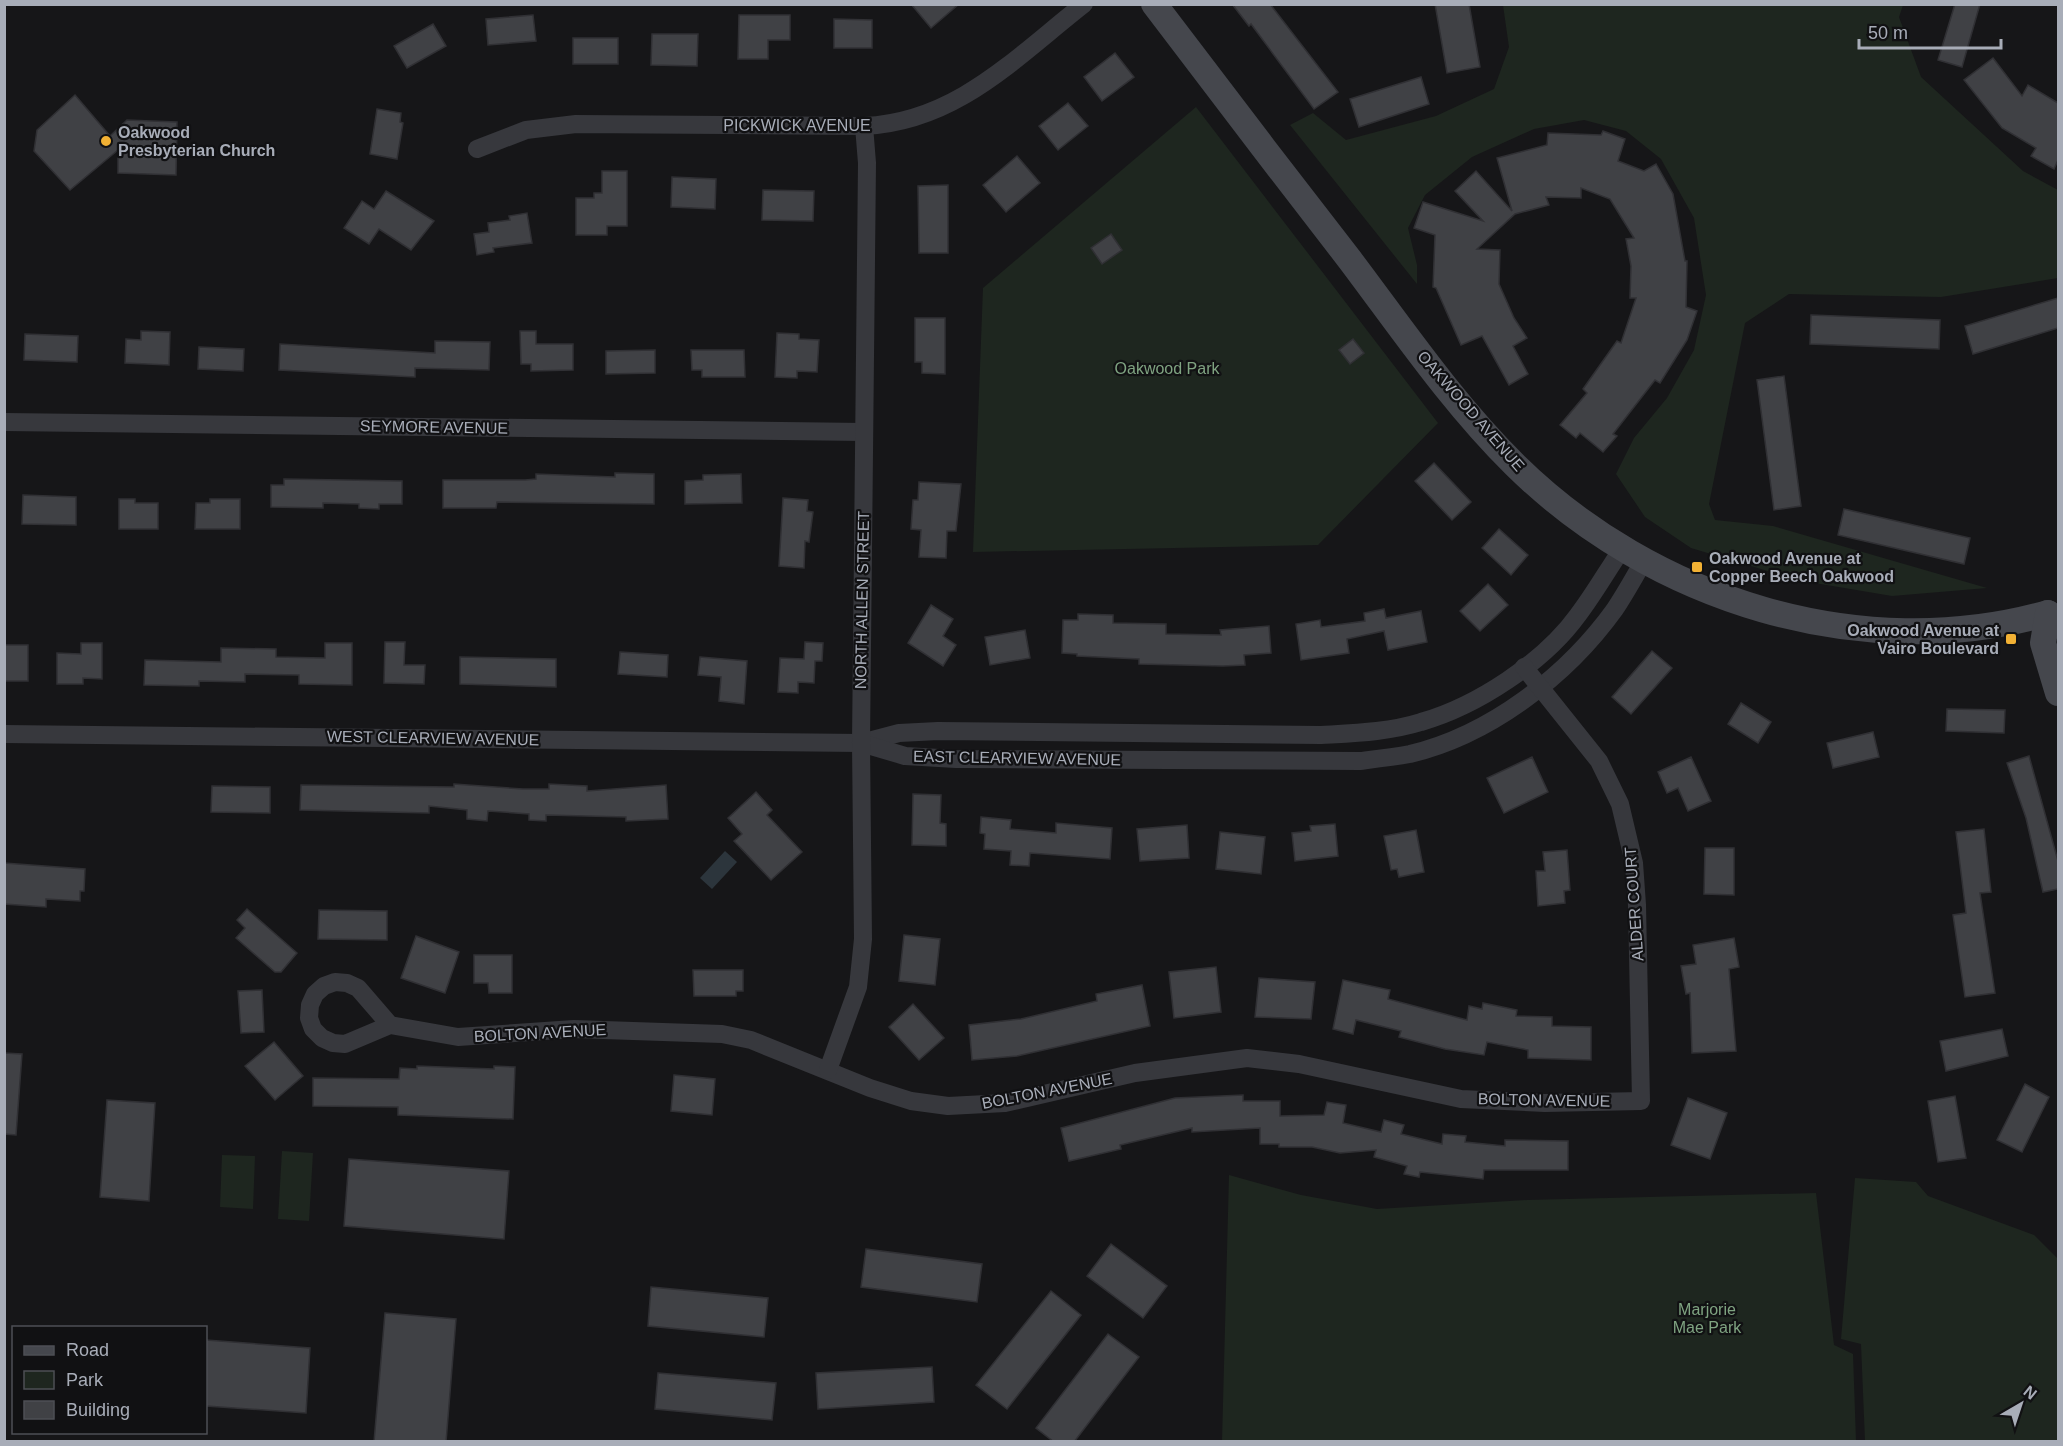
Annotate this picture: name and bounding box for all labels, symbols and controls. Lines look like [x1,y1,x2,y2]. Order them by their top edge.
scale bar [1859,12,2002,50]
text: 50 m [1868,23,1908,43]
street label: PICKWICK AVENUE [723,117,871,134]
place label: Oakwood Presbyterian Church [118,124,275,159]
marker: Oakwood Presbyterian Church [99,134,113,148]
street label: OAKWOOD AVENUE [1414,347,1528,475]
park label: Oakwood Park [1115,360,1220,377]
street label: SEYMORE AVENUE [360,417,508,437]
street label: NORTH ALLEN STREET [852,510,872,689]
place label: Oakwood Avenue at Copper Beech Oakwood [1709,550,1894,585]
marker: Oakwood Avenue at Copper Beech Oakwood [1690,560,1704,574]
place label: Oakwood Avenue at Vairo Boulevard [1847,622,2000,657]
marker: Oakwood Avenue at Vairo Boulevard [2004,632,2018,646]
street label: WEST CLEARVIEW AVENUE [327,728,539,748]
street label: EAST CLEARVIEW AVENUE [913,748,1121,768]
street label: ALDER COURT [1622,846,1646,962]
street label: BOLTON AVENUE [473,1021,607,1045]
street label: BOLTON AVENUE [980,1070,1114,1112]
street label: BOLTON AVENUE [1478,1090,1610,1110]
park label: Marjorie Mae Park [1673,1301,1742,1336]
legend [12,1326,207,1434]
text: Road [66,1340,109,1360]
text: Park [66,1370,104,1390]
north arrow [1991,1374,2051,1434]
text: N [2020,1382,2040,1403]
text: Building [66,1400,130,1420]

